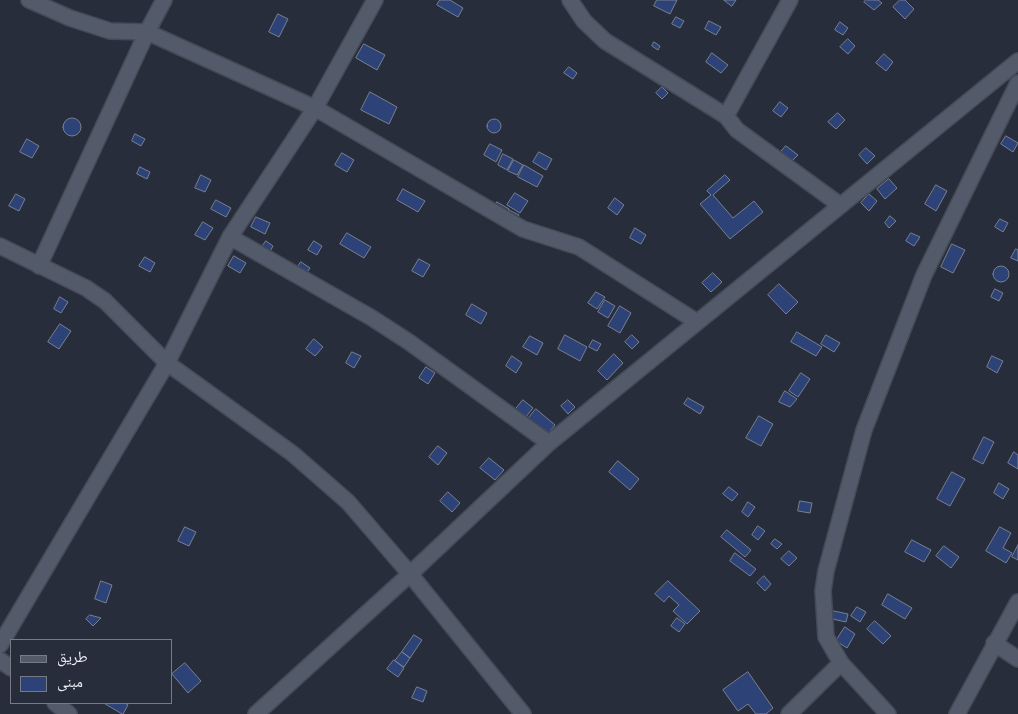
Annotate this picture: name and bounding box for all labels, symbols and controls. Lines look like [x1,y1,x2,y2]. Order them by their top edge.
legend [10,639,172,704]
text: طريق [57,648,88,666]
text: مبنى [57,673,83,691]

